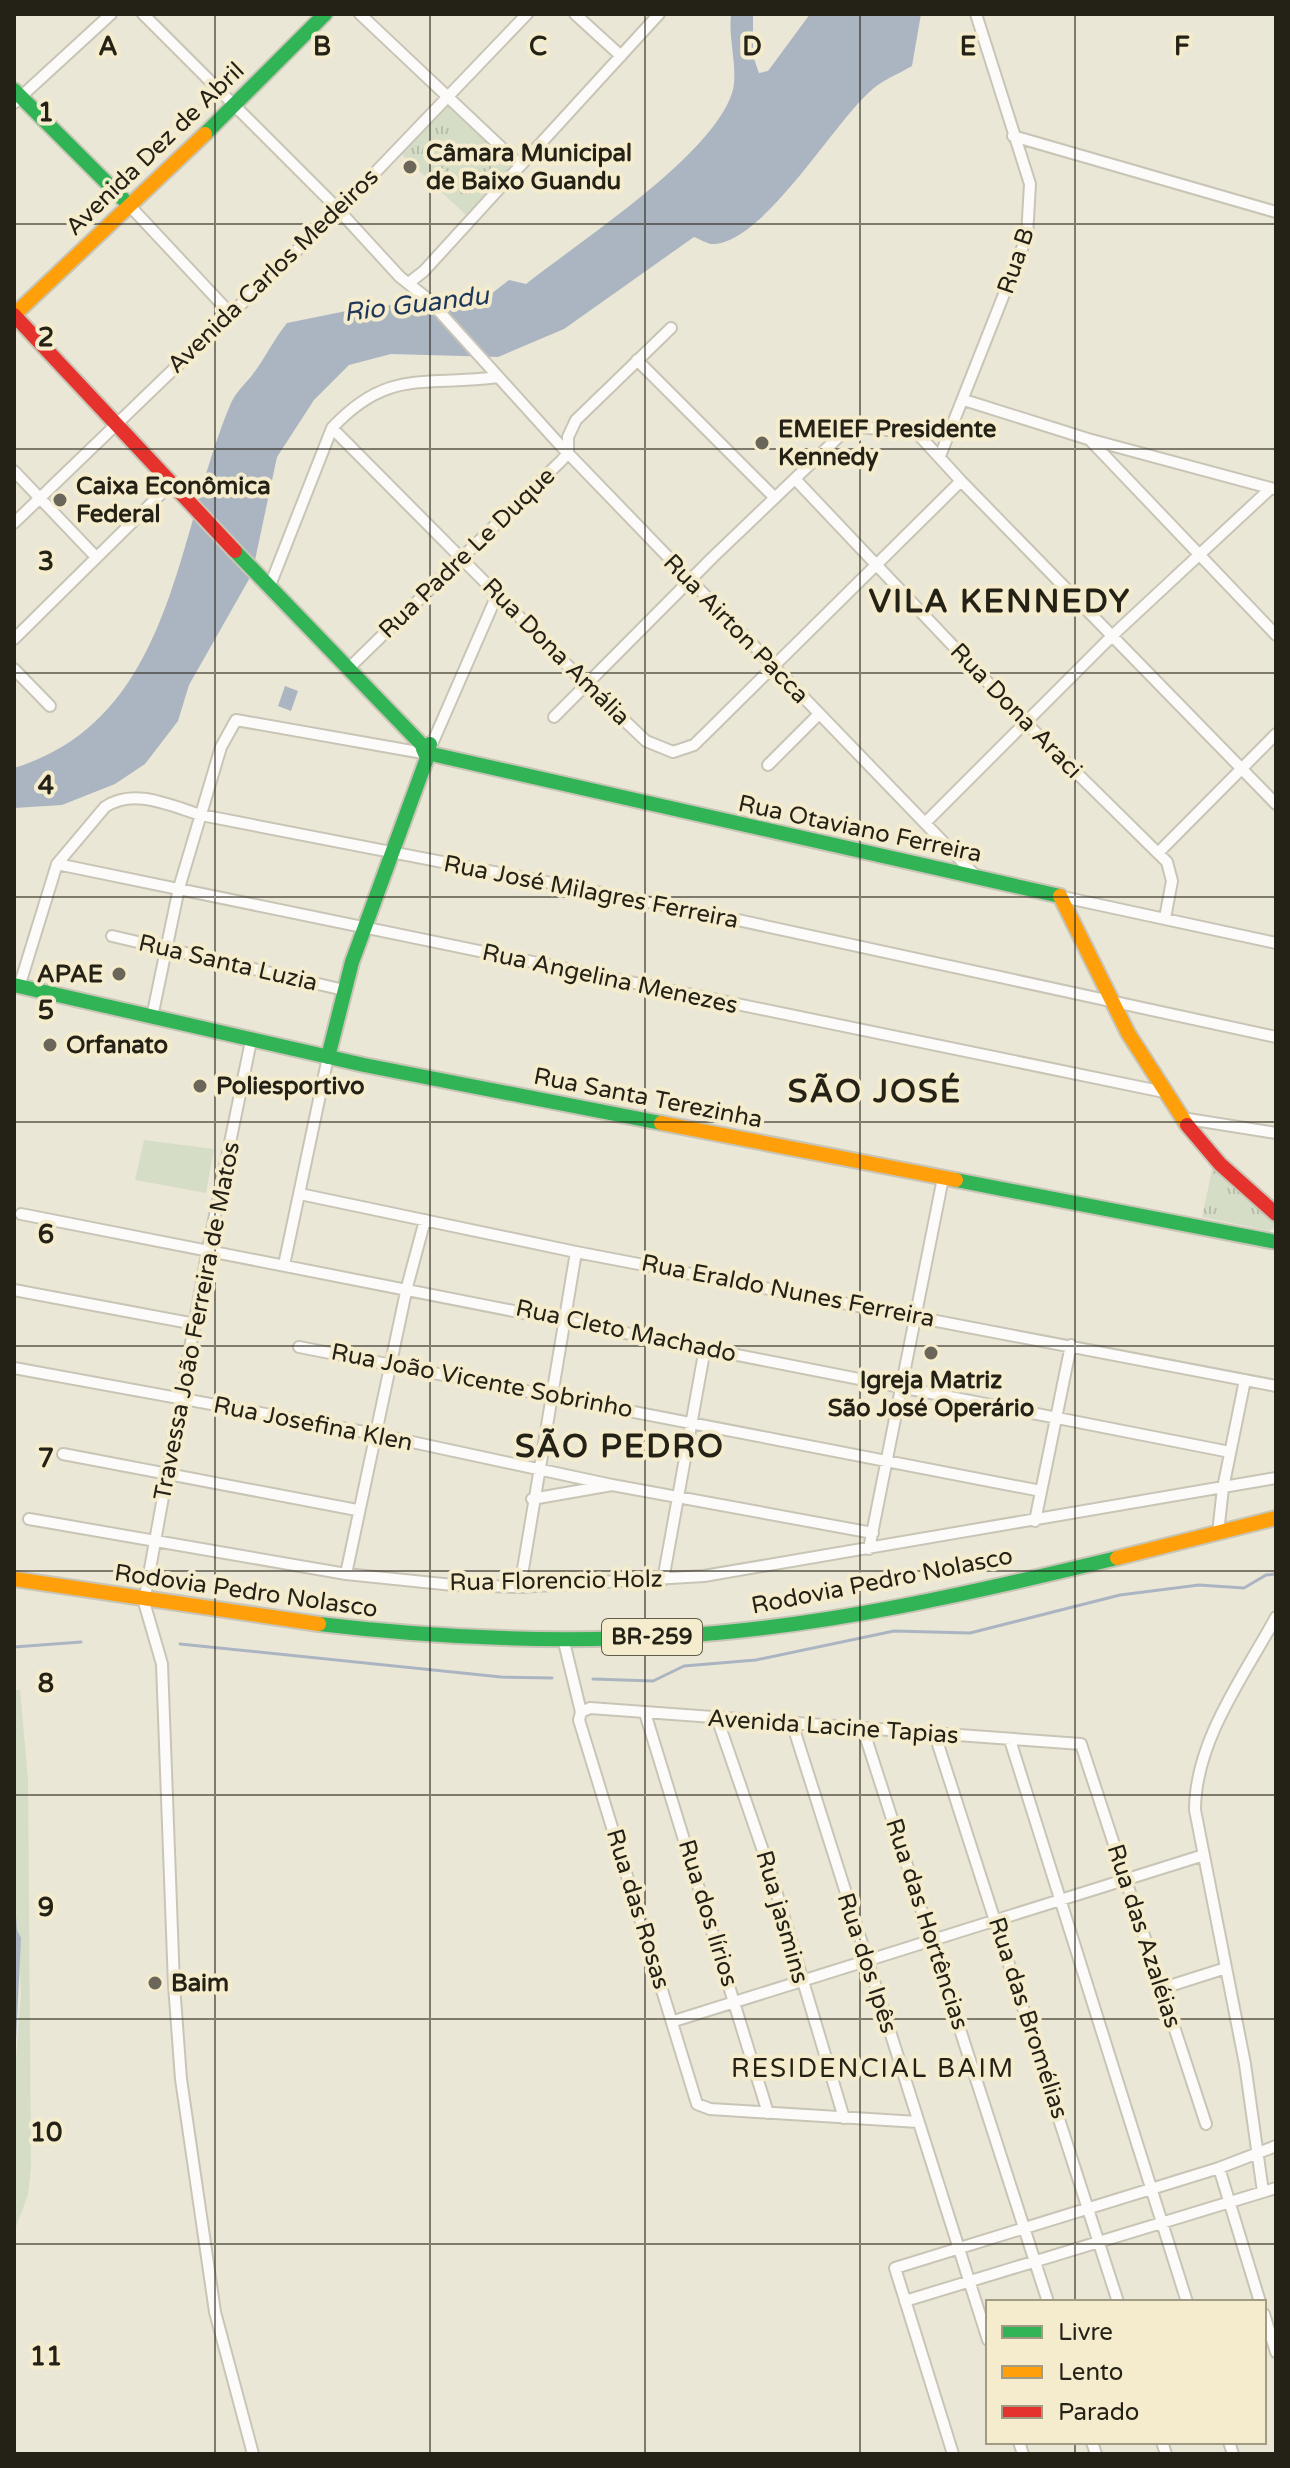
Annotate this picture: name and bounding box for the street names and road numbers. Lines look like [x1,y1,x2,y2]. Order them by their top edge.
street label: Avenida Dez de Abril [60,56,250,242]
street label: Avenida Carlos Medeiros [161,162,385,380]
street label: Rua B [991,224,1041,298]
street label: Rua Padre Le Duque [373,461,561,645]
street label: Rua Airton Pacca [657,548,815,710]
street label: Rua Dona Amália [476,572,636,732]
street label: Rua Dona Araci [944,637,1088,785]
street label: Rua Otaviano Ferreira [735,789,985,869]
street label: Rua José Milagres Ferreira [441,849,741,935]
street label: Rua Santa Luzia [136,928,320,998]
street label: Rua Angelina Menezes [480,938,740,1020]
street label: Rua Santa Terezinha [531,1062,765,1134]
street label: Travessa João Ferreira de Matos [148,1139,246,1503]
street label: Rua Eraldo Nunes Ferreira [639,1248,937,1334]
street label: Rua Cleto Machado [513,1293,739,1369]
street label: Rua João Vicente Sobrinho [329,1337,635,1425]
street label: Rua Josefina Klen [211,1390,415,1458]
street label: Rodovia Pedro Nolasco [749,1541,1015,1621]
street label: Rodovia Pedro Nolasco [112,1558,380,1624]
street label: Rua Florencio Holz [449,1565,663,1597]
road number: BR-259 [602,1619,702,1655]
street label: Avenida Lacine Tapias [707,1704,959,1750]
street label: Rua das Hortências [879,1815,975,2033]
street label: Rua das Rosas [600,1825,676,1993]
street label: Rua dos lírios [672,1836,744,1990]
street label: Rua das Azaléias [1101,1840,1187,2032]
street label: Rua jasmins [749,1847,815,1987]
street label: Rua dos Ipês [831,1889,903,2037]
street label: Rua das Bromélias [982,1914,1074,2122]

